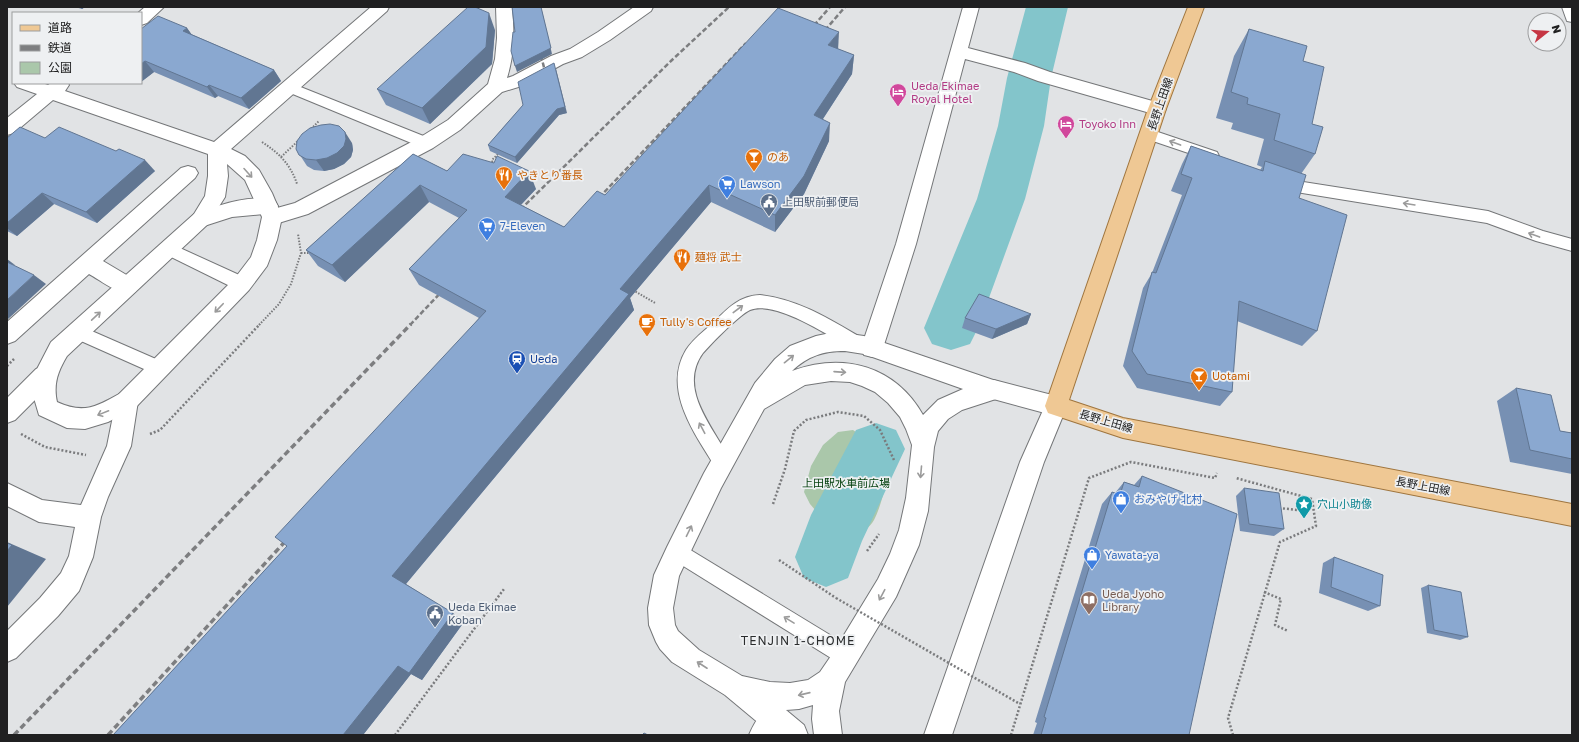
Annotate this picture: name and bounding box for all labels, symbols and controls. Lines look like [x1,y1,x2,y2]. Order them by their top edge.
legend [12,12,142,84]
north arrow [1527,12,1567,52]
text: 道路 [48,20,72,35]
text: N [1550,23,1564,35]
text: 鉄道 [48,40,72,55]
text: 公園 [48,60,72,75]
street label: 長野上田線 [1144,76,1175,132]
place label: Ueda Ekimae Royal Hotel [911,79,979,105]
hotel icon: Ueda Ekimae Royal Hotel [888,82,908,107]
hotel icon: Toyoko Inn [1056,114,1076,139]
place label: Toyoko Inn [1079,117,1136,130]
one-way arrow [1169,139,1182,146]
bar icon: のあ [744,147,764,172]
place label: のあ [767,150,789,163]
restaurant icon: やきとり番長 [494,165,514,190]
one-way arrow [244,167,253,178]
place label: やきとり番長 [517,168,583,181]
supermarket icon: Lawson [717,174,737,199]
place label: Lawson [740,177,781,190]
public building icon: 上田駅前郵便局 [759,192,779,217]
place label: 上田駅前郵便局 [782,195,859,208]
one-way arrow [1402,200,1415,208]
supermarket icon: 7-Eleven [477,216,497,241]
place label: 7-Eleven [500,219,545,232]
one-way arrow [1529,230,1541,238]
restaurant icon: 麺将 武士 [672,247,692,272]
place label: 麺将 武士 [695,250,742,263]
one-way arrow [215,303,224,313]
one-way arrow [733,305,744,313]
one-way arrow [90,311,101,320]
cafe icon: Tully's Coffee [637,312,657,337]
place label: Tully's Coffee [660,315,732,328]
station icon: Ueda [507,349,527,374]
place label: Ueda [530,352,557,365]
one-way arrow [784,355,795,364]
bar icon: Uotami [1189,366,1209,391]
one-way arrow [833,369,846,376]
place label: Uotami [1212,369,1250,382]
street label: 長野上田線 [1078,407,1134,434]
one-way arrow [98,410,110,418]
one-way arrow [698,422,706,434]
one-way arrow [917,465,924,478]
street label: 長野上田線 [1395,474,1451,497]
park label: 上田駅水車前広場 [802,476,890,489]
shop icon: おみやげ 北村 [1111,489,1131,514]
place label: おみやげ 北村 [1134,492,1203,505]
place icon: 穴山小助像 [1294,494,1314,519]
place label: 穴山小助像 [1317,497,1372,510]
one-way arrow [686,525,693,537]
shop icon: Yawata-ya [1082,545,1102,570]
place label: Yawata-ya [1105,548,1159,561]
place label: Ueda Jyoho Library [1102,587,1165,613]
one-way arrow [878,588,886,600]
library icon: Ueda Jyoho Library [1079,590,1099,615]
place label: Ueda Ekimae Koban [448,600,516,626]
public building icon: Ueda Ekimae Koban [425,603,445,628]
one-way arrow [783,616,795,624]
district label: TENJIN 1-CHOME [741,633,855,648]
one-way arrow [697,661,708,669]
one-way arrow [798,690,811,698]

